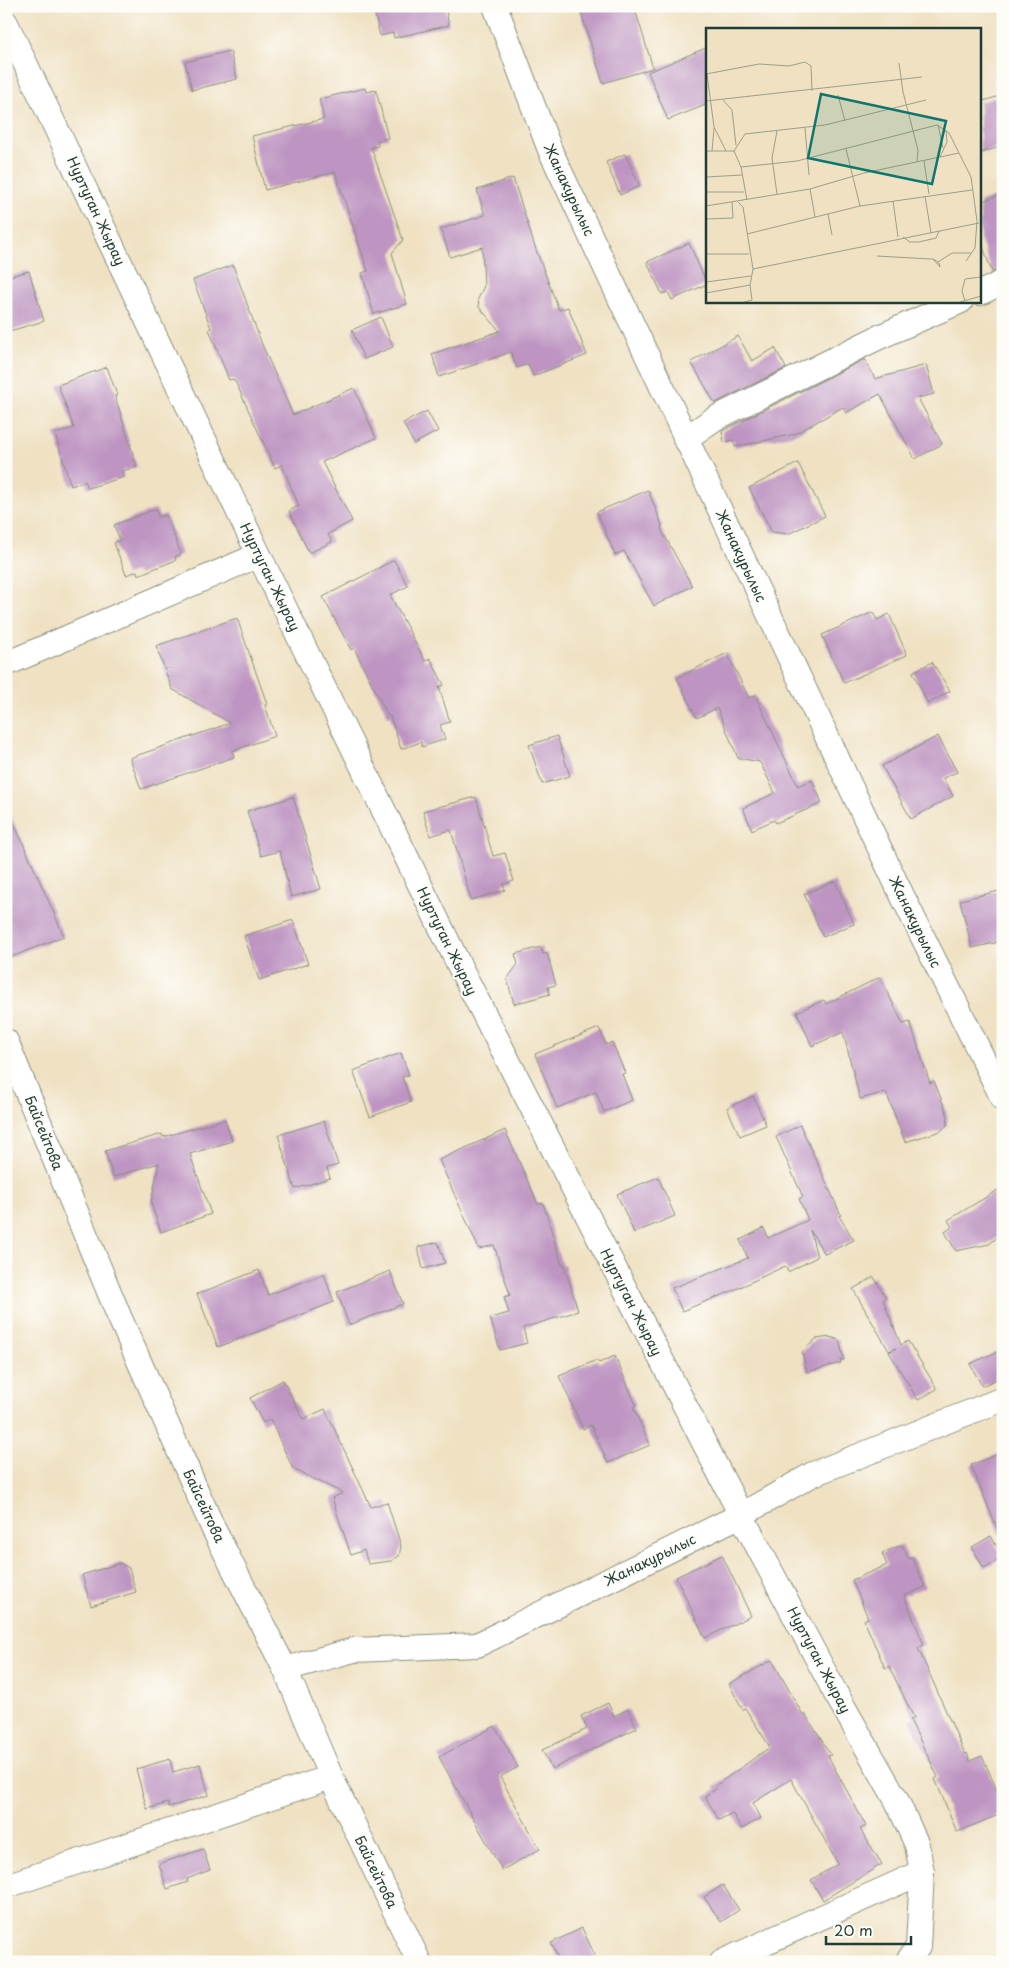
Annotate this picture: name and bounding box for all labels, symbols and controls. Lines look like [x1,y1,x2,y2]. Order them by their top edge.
inset map [706,28,982,302]
street label: Жанакурылыс [539,139,600,240]
street label: Нуртуган Жырау [62,153,131,269]
street label: Жанакурылыс [711,505,772,606]
street label: Нуртуган Жырау [235,519,306,634]
street label: Жанакурылыс [884,872,947,971]
street label: Нуртуган Жырау [412,883,483,998]
street label: Байсейтова [20,1092,69,1174]
street label: Нуртуган Жырау [595,1244,668,1359]
street label: Байсейтова [178,1466,231,1546]
street label: Жанакурылыс [600,1528,699,1591]
street label: Нуртуган Жырау [782,1603,856,1717]
street label: Байсейтова [350,1832,403,1912]
scale bar [826,1913,912,1945]
text: 20 m [834,1918,873,1941]

